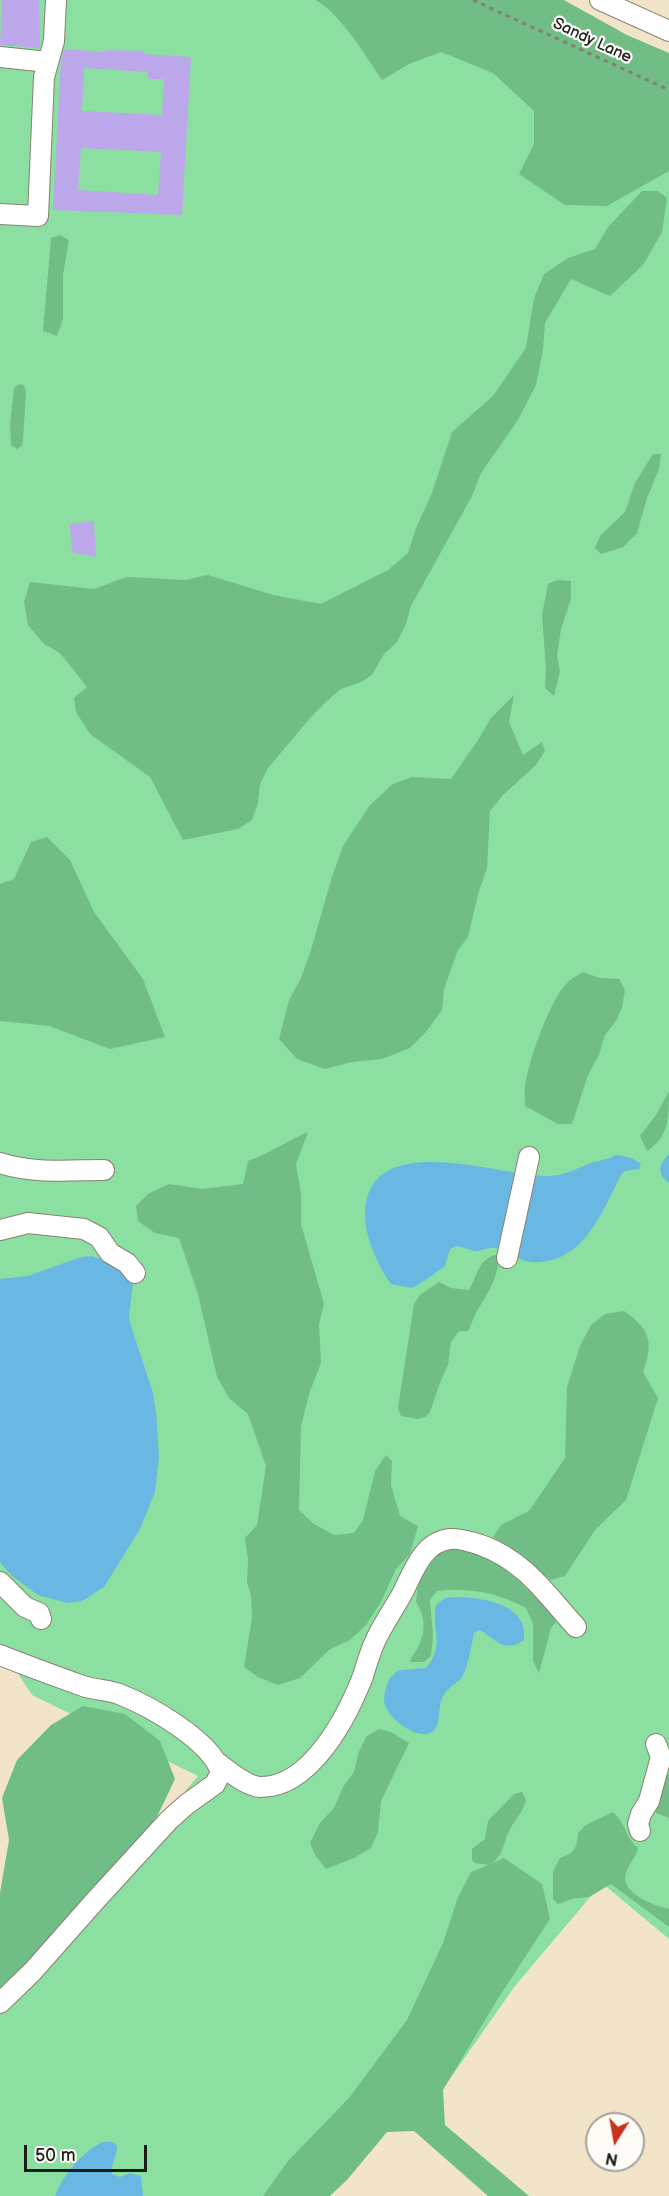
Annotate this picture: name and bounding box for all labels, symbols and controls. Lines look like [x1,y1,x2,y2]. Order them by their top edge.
street label: Sandy Lane [550,14,634,68]
north arrow [585,2112,645,2172]
scale bar [27,2133,150,2171]
text: 50 m [35,2145,76,2166]
text: N [604,2148,620,2169]

